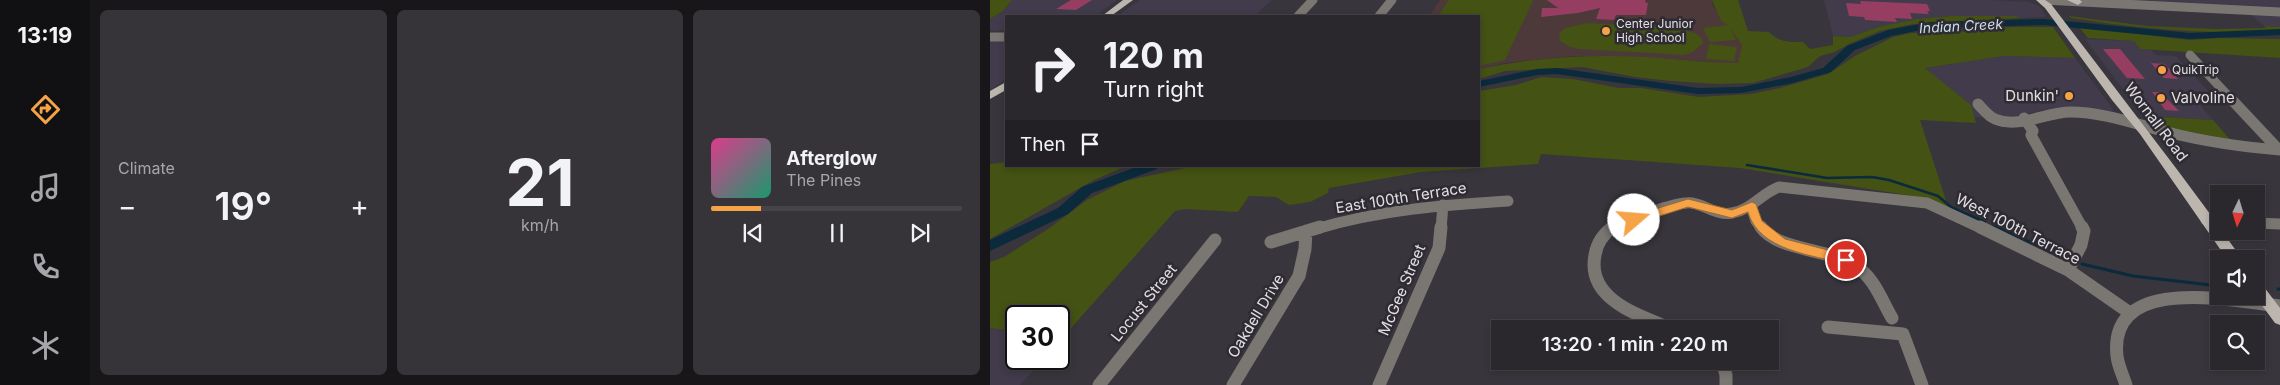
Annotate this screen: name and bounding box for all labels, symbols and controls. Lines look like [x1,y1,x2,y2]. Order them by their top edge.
water label: Indian Creek [1919,15,2004,36]
place label: Center Junior High School [1616,16,1694,45]
text: 13:19 [18,22,72,48]
marker: Center Junior High School [1600,25,1612,37]
text: 120 m [1103,34,1204,76]
icon: right [1020,35,1085,100]
place label: QuikTrip [2172,62,2219,77]
marker: QuikTrip [2156,64,2168,76]
text: Turn right [1103,76,1204,102]
street label: Wornall Road [2121,79,2192,165]
place label: Dunkin' [2005,86,2059,105]
place label: Valvoline [2171,88,2235,107]
marker: Dunkin' [2063,90,2075,102]
icon: directions [28,92,63,127]
marker: Valvoline [2155,92,2167,104]
icon: arrive [1076,130,1104,158]
text: Then [1020,133,1066,156]
text: 21 [506,143,574,222]
text: Afterglow [786,147,877,170]
text: Climate [118,158,175,178]
icon: music [28,170,63,205]
text: The Pines [786,170,861,190]
street label: East 100th Terrace [1334,178,1468,217]
text: 19° [214,183,272,229]
north arrow [2210,185,2265,240]
map controls [2210,185,2265,370]
text: − [118,189,137,223]
text: + [350,189,369,223]
street label: West 100th Terrace [1953,189,2084,268]
position arrow [1607,193,1659,245]
text: km/h [521,215,559,235]
icon: previous [739,219,767,247]
icon: pause [823,219,851,247]
icon: next [906,219,934,247]
pin [1825,239,1867,281]
street label: McGee Street [1374,241,1429,338]
icon: arrive [1832,246,1860,274]
icon: phone [28,249,63,284]
button: sound [2210,250,2265,305]
street label: Locust Street [1107,260,1181,345]
street label: Oakdell Drive [1223,270,1288,361]
speed limit sign: 30 [1005,305,1070,370]
button: search [2210,315,2265,370]
icon: climate [28,328,63,363]
text: 13:20 · 1 min · 220 m [1542,333,1728,356]

